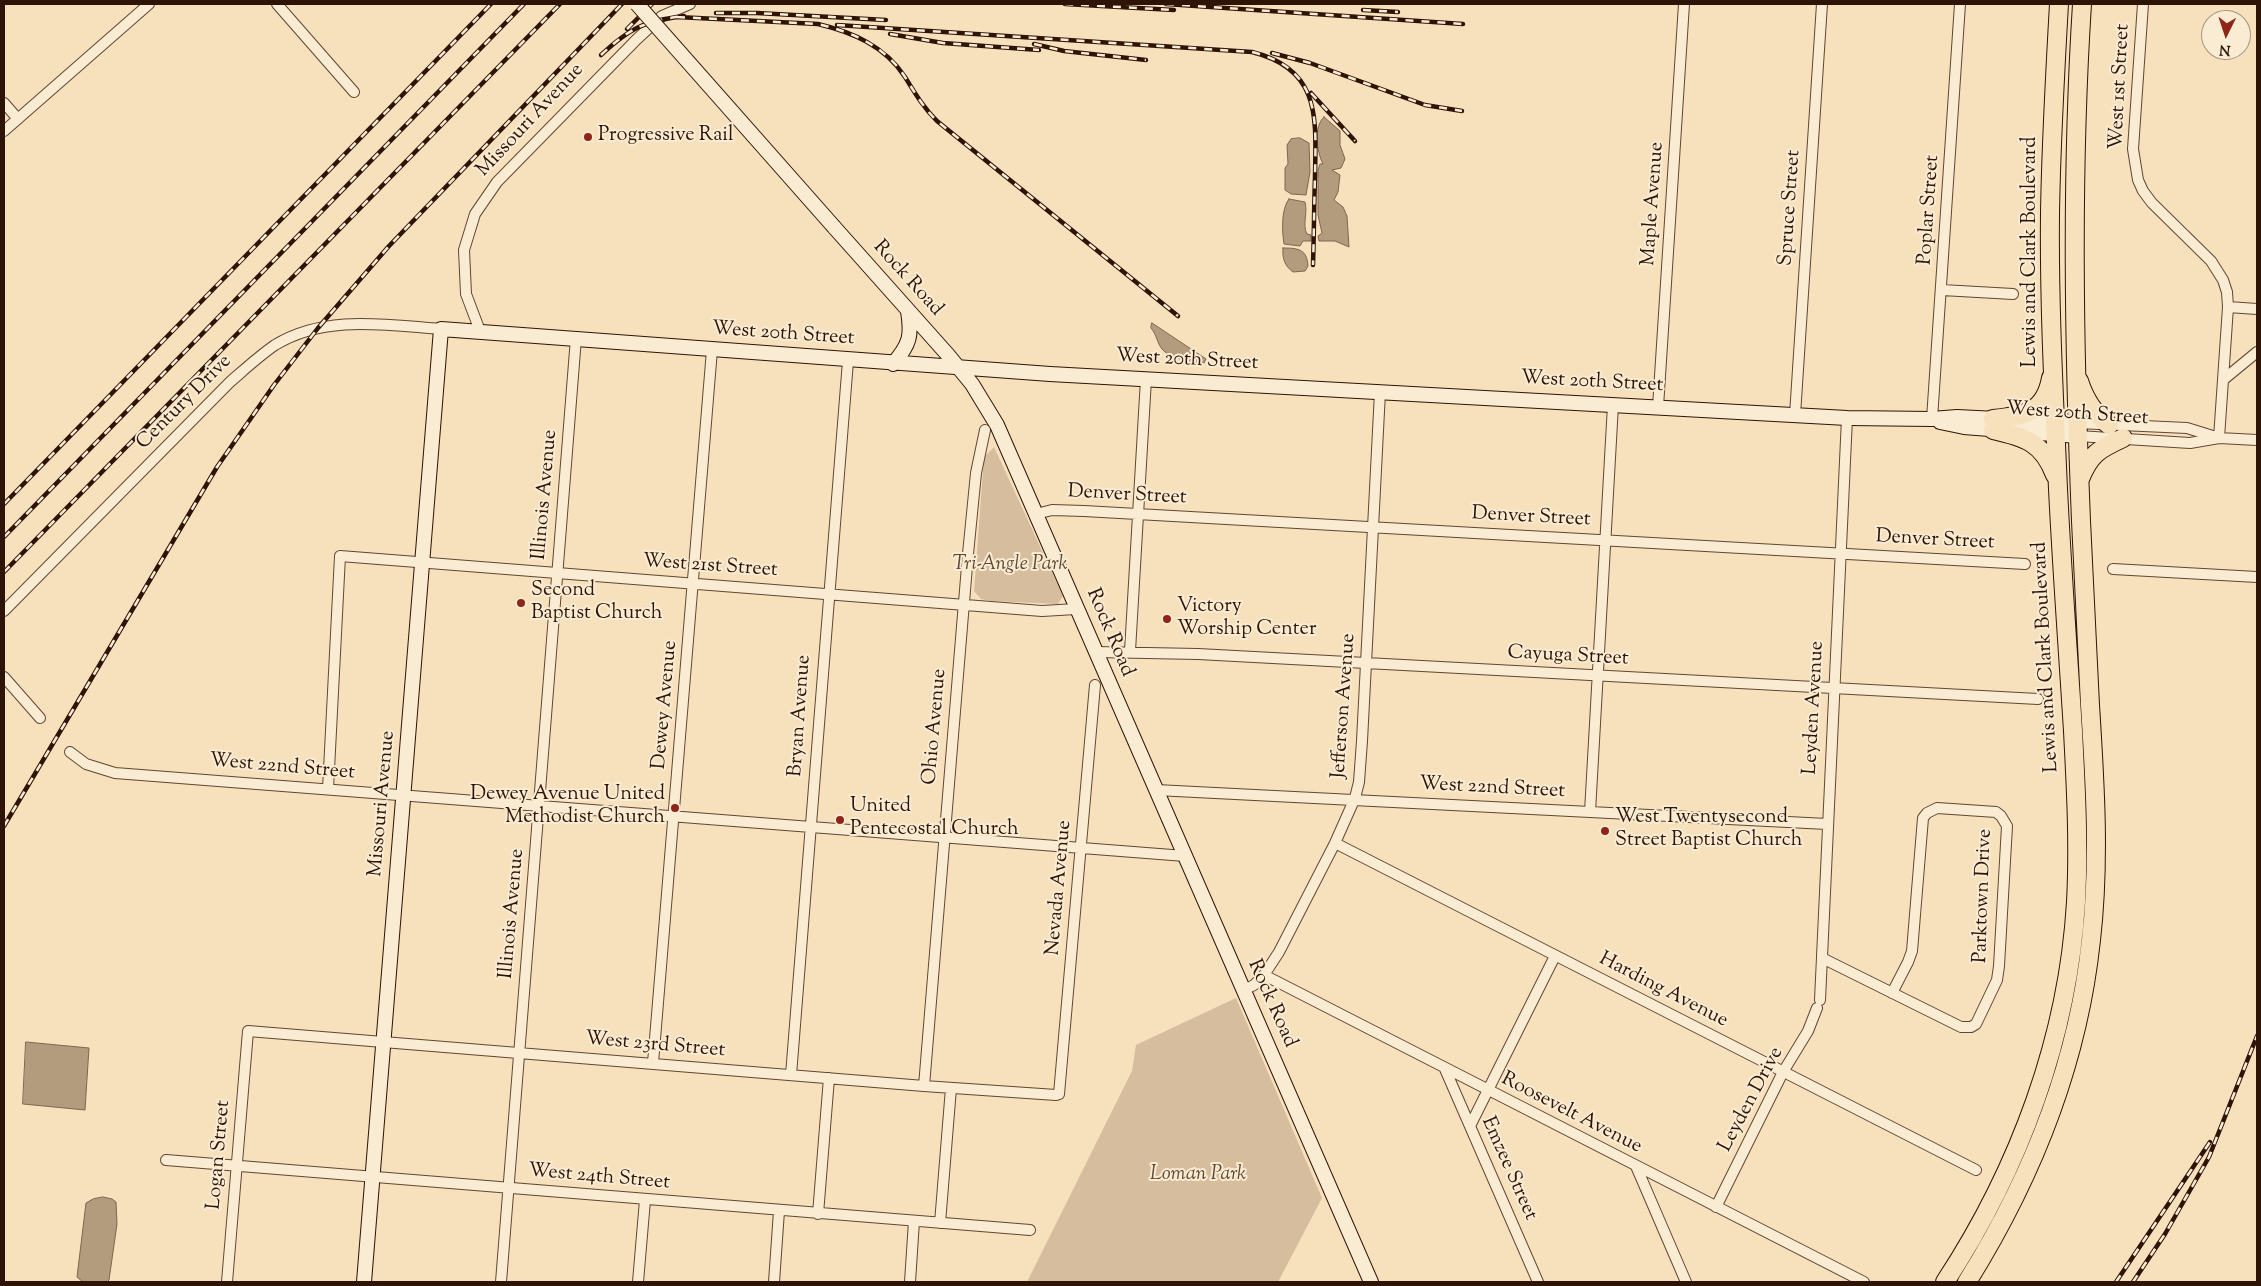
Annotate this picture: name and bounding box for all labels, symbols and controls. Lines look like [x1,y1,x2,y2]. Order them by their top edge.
north arrow [2201,10,2251,60]
street label: West 1st Street [2106,23,2136,151]
text: N [2219,39,2231,59]
street label: Missouri Avenue [472,59,590,183]
place label: Progressive Rail [598,125,734,149]
marker: Progressive Rail [582,131,594,143]
street label: Lewis and Clark Boulevard [2020,136,2044,368]
street label: Maple Avenue [1638,141,1670,267]
street label: Spruce Street [1775,149,1807,267]
street label: Poplar Street [1914,154,1946,266]
street label: Rock Road [867,236,947,322]
street label: West 20th Street [711,318,855,352]
street label: West 20th Street [1115,345,1259,377]
street label: Century Drive [132,350,238,456]
street label: West 20th Street [1520,367,1664,399]
street label: West 20th Street [2005,398,2149,432]
street label: Illinois Avenue [528,429,564,561]
street label: Denver Street [1067,481,1187,511]
street label: Denver Street [1471,503,1591,533]
street label: Denver Street [1875,526,1995,556]
street label: Lewis and Clark Boulevard [2029,541,2065,773]
street label: West 21st Street [642,550,778,584]
park label: Tri-Angle Park [953,554,1067,578]
place label: Second Baptist Church [531,580,662,627]
street label: Rock Road [1080,585,1138,681]
place label: Victory Worship Center [1177,596,1316,643]
marker: Second Baptist Church [515,597,527,609]
marker: Victory Worship Center [1161,613,1173,625]
street label: Jefferson Avenue [1328,633,1362,779]
street label: Dewey Avenue [648,640,684,770]
street label: Leyden Avenue [1800,640,1830,776]
street label: Cayuga Street [1507,642,1629,672]
street label: Bryan Avenue [785,654,817,778]
street label: Ohio Avenue [919,668,953,786]
street label: Missouri Avenue [365,730,401,878]
street label: West 22nd Street [208,750,356,786]
street label: West 22nd Street [1418,773,1566,805]
place label: Dewey Avenue United Methodist Church [470,784,665,831]
place label: United Pentecostal Church [850,796,1019,843]
marker: Dewey Avenue United Methodist Church [669,802,681,814]
place label: West Twentysecond Street Baptist Church [1615,807,1802,854]
marker: United Pentecostal Church [834,814,846,826]
street label: Nevada Avenue [1042,819,1078,957]
marker: West Twentysecond Street Baptist Church [1599,825,1611,837]
street label: Parktown Drive [1970,828,1998,964]
street label: Illinois Avenue [495,848,531,980]
street label: Harding Avenue [1594,948,1732,1034]
street label: Rock Road [1241,956,1301,1052]
street label: West 23rd Street [584,1028,726,1064]
street label: Leyden Drive [1714,1043,1790,1157]
street label: Roosevelt Avenue [1497,1068,1645,1160]
street label: Logan Street [203,1099,237,1211]
street label: Emzee Street [1475,1114,1541,1224]
street label: West 24th Street [527,1160,671,1196]
park label: Loman Park [1150,1164,1246,1188]

